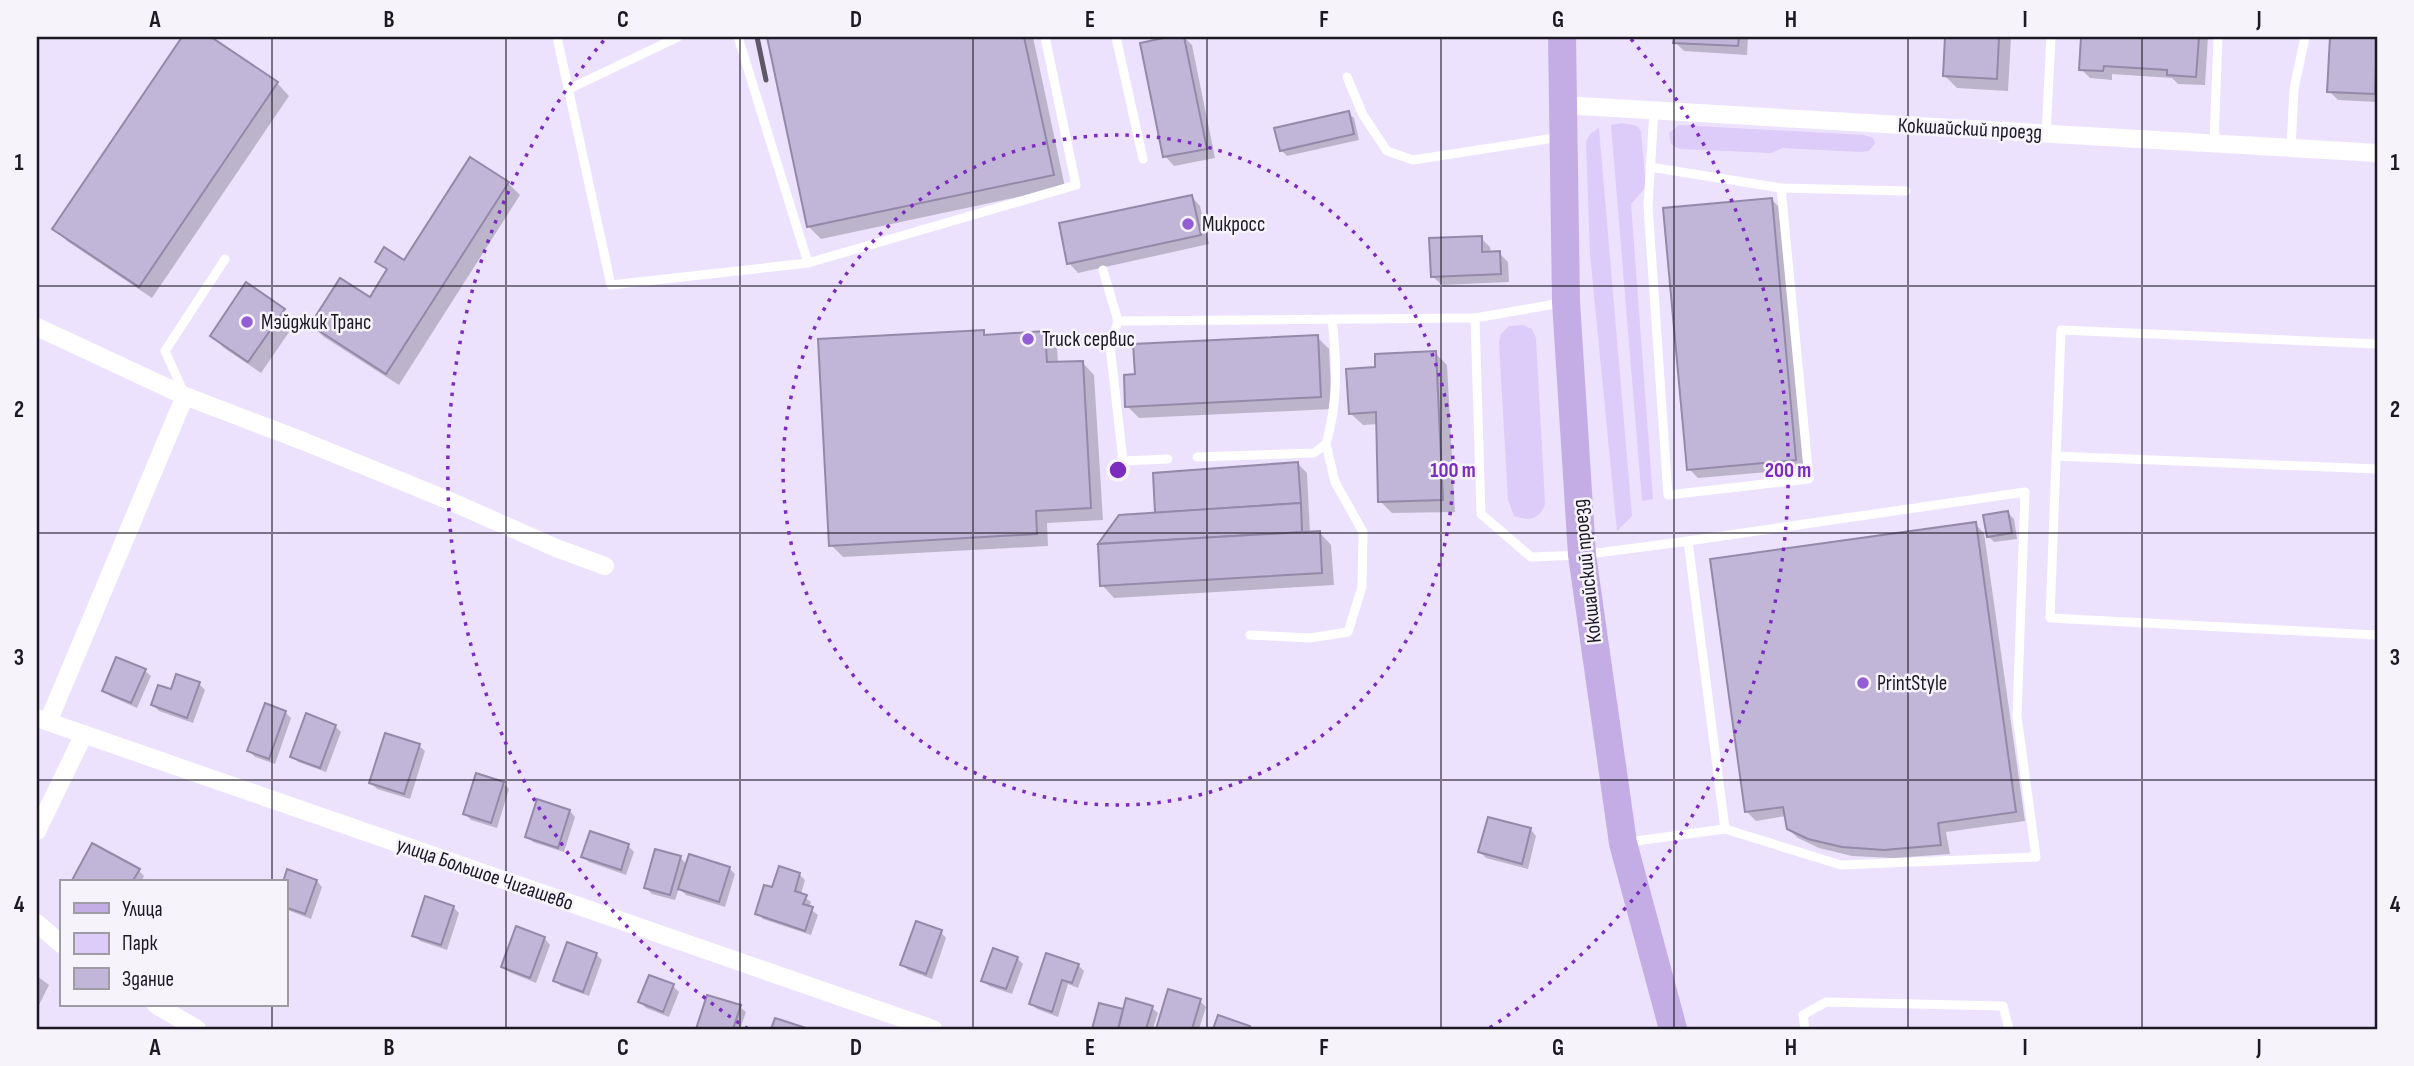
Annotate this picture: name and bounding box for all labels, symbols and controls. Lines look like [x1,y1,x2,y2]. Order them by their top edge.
text: A [149,6,162,34]
text: B [384,6,395,34]
text: C [617,6,629,34]
text: D [850,6,862,34]
text: E [1085,6,1095,34]
text: F [1319,6,1329,34]
text: G [1552,6,1564,34]
text: H [1785,6,1797,34]
text: I [2022,6,2028,34]
text: J [2255,6,2262,34]
street label: Кокшайский проезд [1897,113,2043,145]
text: 1 [14,149,24,177]
text: 1 [2390,149,2400,177]
place label: Микросс [1202,212,1265,237]
marker: Микросс [1180,216,1196,232]
place label: Мэйджик Транс [261,310,372,335]
marker: Мэйджик Транс [239,314,255,330]
place label: Truck сервис [1042,327,1135,352]
marker: Truck сервис [1020,331,1036,347]
text: 2 [14,396,24,424]
text: 2 [2390,396,2400,424]
centre of rings [1106,458,1130,482]
text: 100 m [1430,458,1476,483]
text: 200 m [1765,458,1811,483]
street label: Кокшайский проезд [1567,498,1607,644]
text: 3 [14,644,24,672]
text: 3 [2390,644,2400,672]
place label: PrintStyle [1877,671,1947,696]
marker: PrintStyle [1855,675,1871,691]
street label: улица Большое Чигашево [393,832,577,916]
legend [60,880,287,1006]
text: 4 [14,891,25,919]
text: 4 [2390,891,2401,919]
text: Улица [122,897,163,922]
text: Парк [122,931,157,956]
text: Здание [122,967,174,992]
text: A [149,1034,162,1062]
text: B [384,1034,395,1062]
text: C [617,1034,629,1062]
text: D [850,1034,862,1062]
text: E [1085,1034,1095,1062]
text: F [1319,1034,1329,1062]
text: G [1552,1034,1564,1062]
text: H [1785,1034,1797,1062]
text: I [2022,1034,2028,1062]
text: J [2255,1034,2262,1062]

